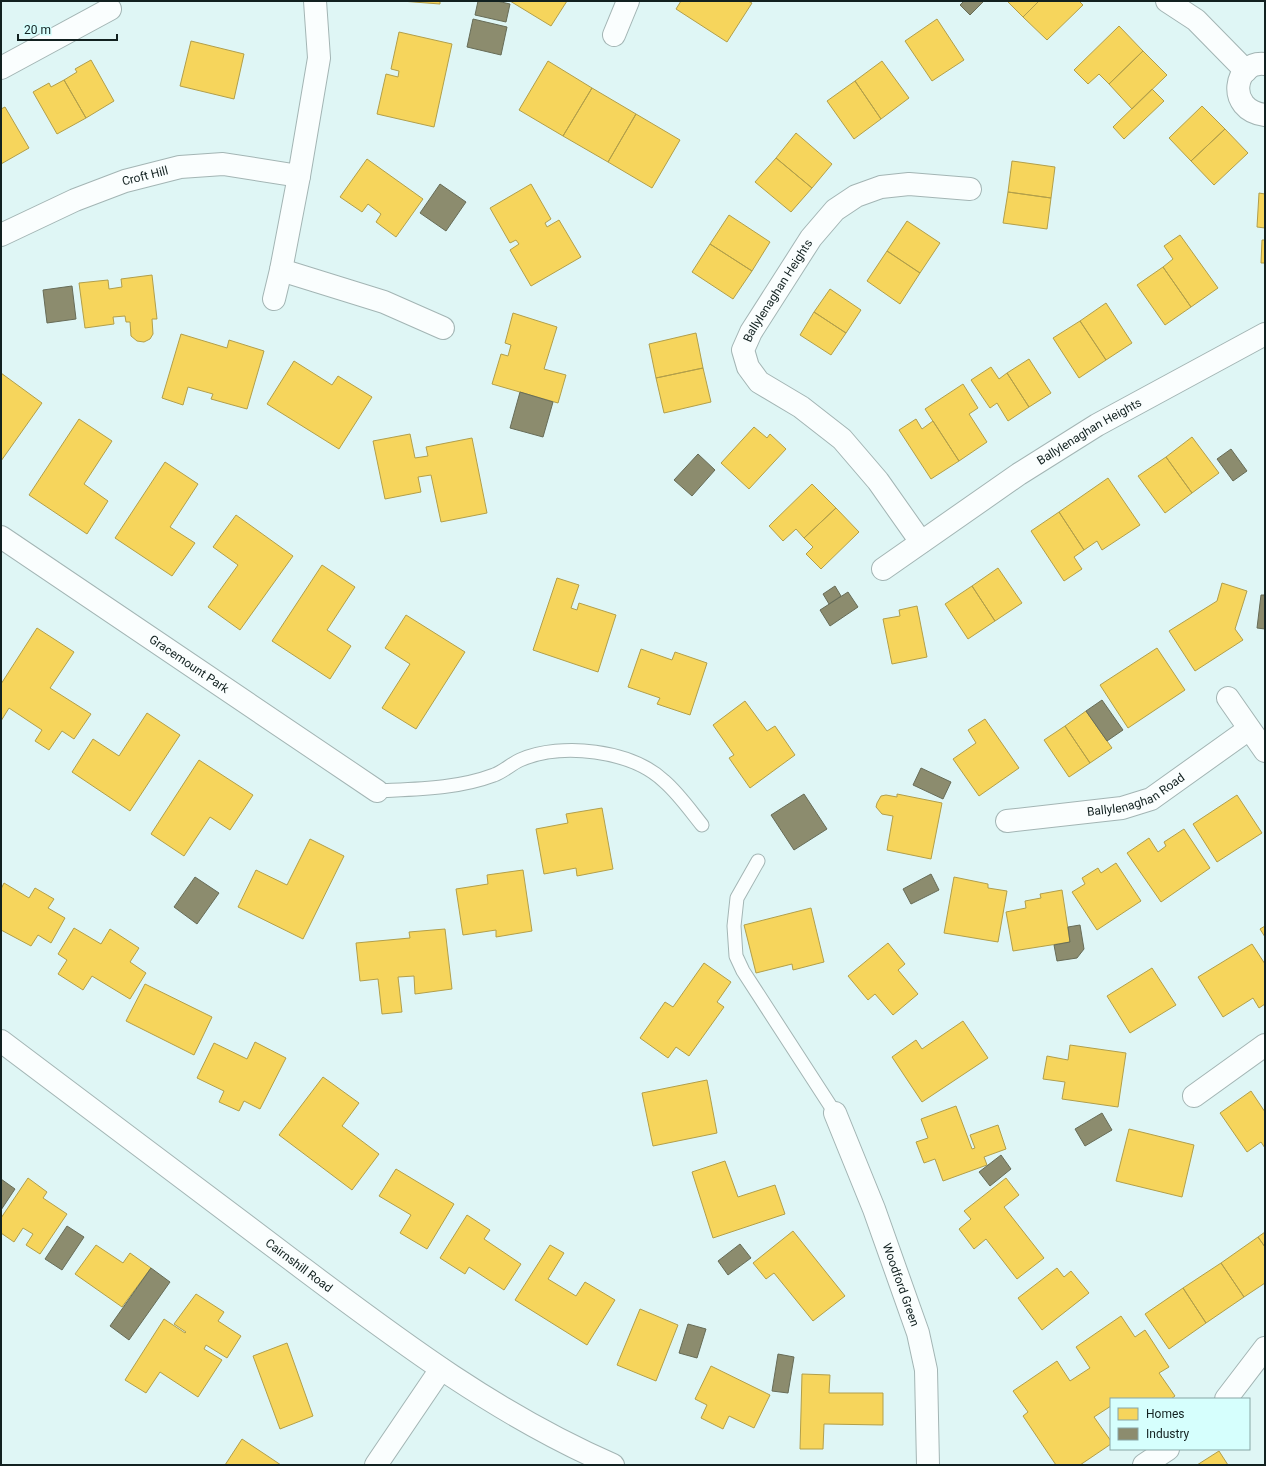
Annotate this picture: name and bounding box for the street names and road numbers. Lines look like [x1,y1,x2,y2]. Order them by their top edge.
street label: Croft Hill [120,163,170,188]
street label: Ballylenaghan Heights [740,237,815,344]
street label: Ballylenaghan Heights [1034,395,1144,468]
street label: Gracemount Park [147,632,232,696]
street label: Ballylenaghan Road [1086,770,1187,819]
street label: Cairnshill Road [263,1236,335,1295]
street label: Woodford Green [880,1241,922,1328]

